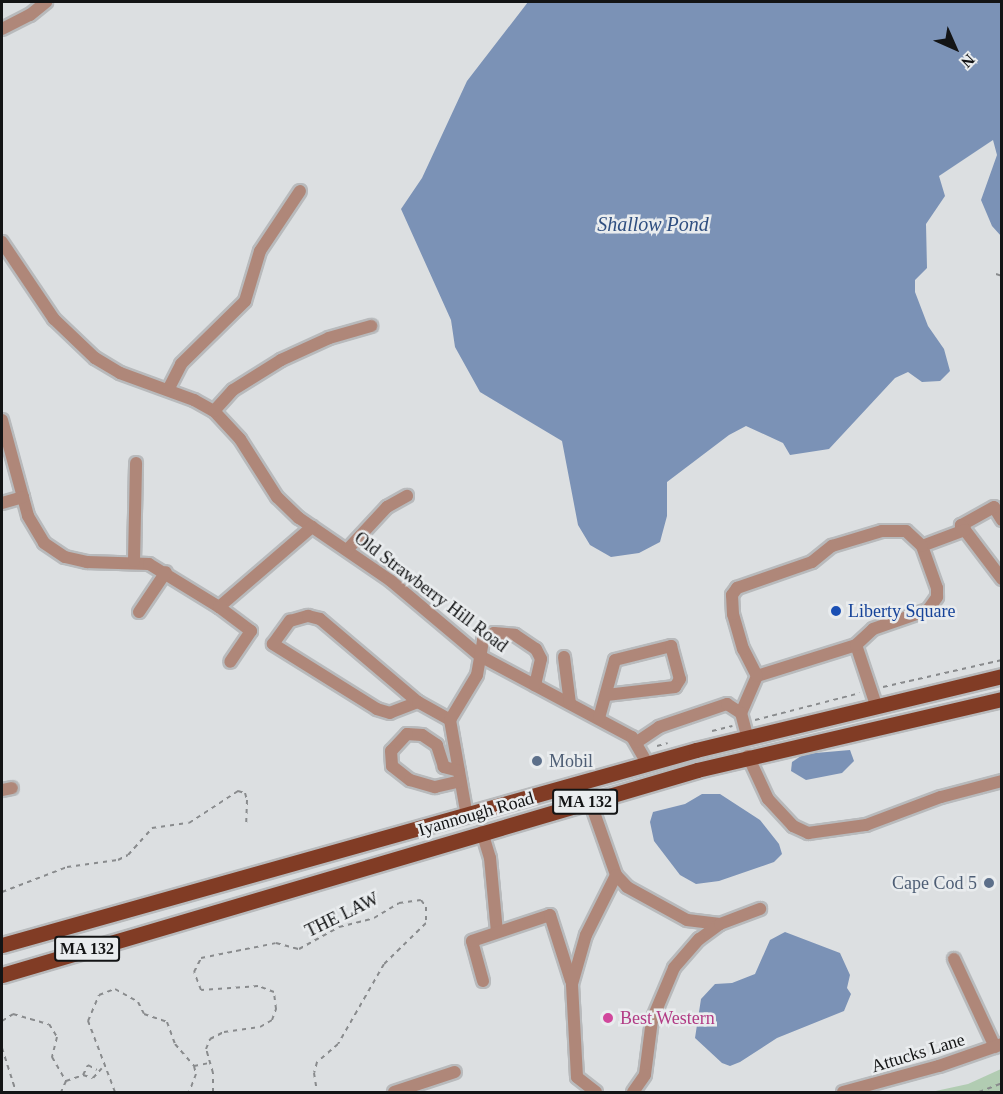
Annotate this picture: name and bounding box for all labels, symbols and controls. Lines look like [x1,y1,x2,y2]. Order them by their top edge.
north arrow [925,18,985,78]
text: N [958,51,978,71]
water label: Shallow Pond [597,212,709,236]
street label: Old Strawberry Hill Road [350,527,512,657]
place label: Liberty Square [848,600,955,622]
marker: Liberty Square [829,604,843,618]
place label: Mobil [549,750,593,772]
marker: Mobil [530,754,544,768]
street label: Iyannough Road [416,787,536,841]
road number: MA 132 [550,789,620,815]
place label: Cape Cod 5 [892,872,977,894]
marker: Cape Cod 5 [982,876,996,890]
street label: THE LAW [302,888,382,942]
road number: MA 132 [52,936,122,962]
place label: Best Western [620,1007,715,1029]
marker: Best Western [601,1011,615,1025]
street label: Attucks Lane [869,1029,967,1077]

